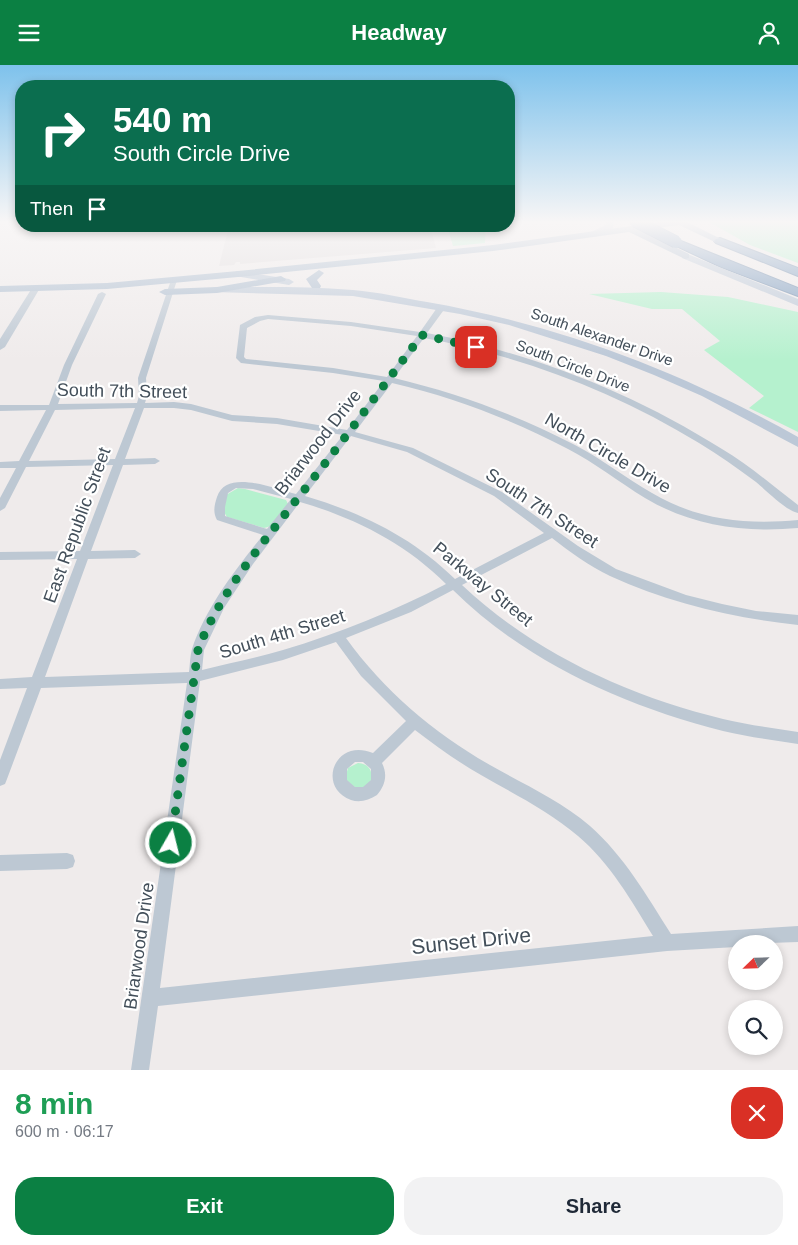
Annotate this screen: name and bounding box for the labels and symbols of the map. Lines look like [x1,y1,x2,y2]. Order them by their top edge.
street label: South Alexander Drive [529,304,675,369]
pin [455,326,497,368]
street label: South Circle Drive [514,336,633,395]
street label: South 7th Street [57,380,187,402]
street label: Briarwood Drive [271,385,365,499]
street label: North Circle Drive [541,409,675,497]
street label: East Republic Street [40,444,114,606]
street label: South 7th Street [482,464,602,552]
street label: Parkway Street [429,538,537,630]
street label: South 4th Street [217,605,347,663]
position arrow [144,816,196,868]
street label: Briarwood Drive [120,881,158,1011]
street label: Sunset Drive [410,923,532,958]
north arrow [728,935,782,990]

